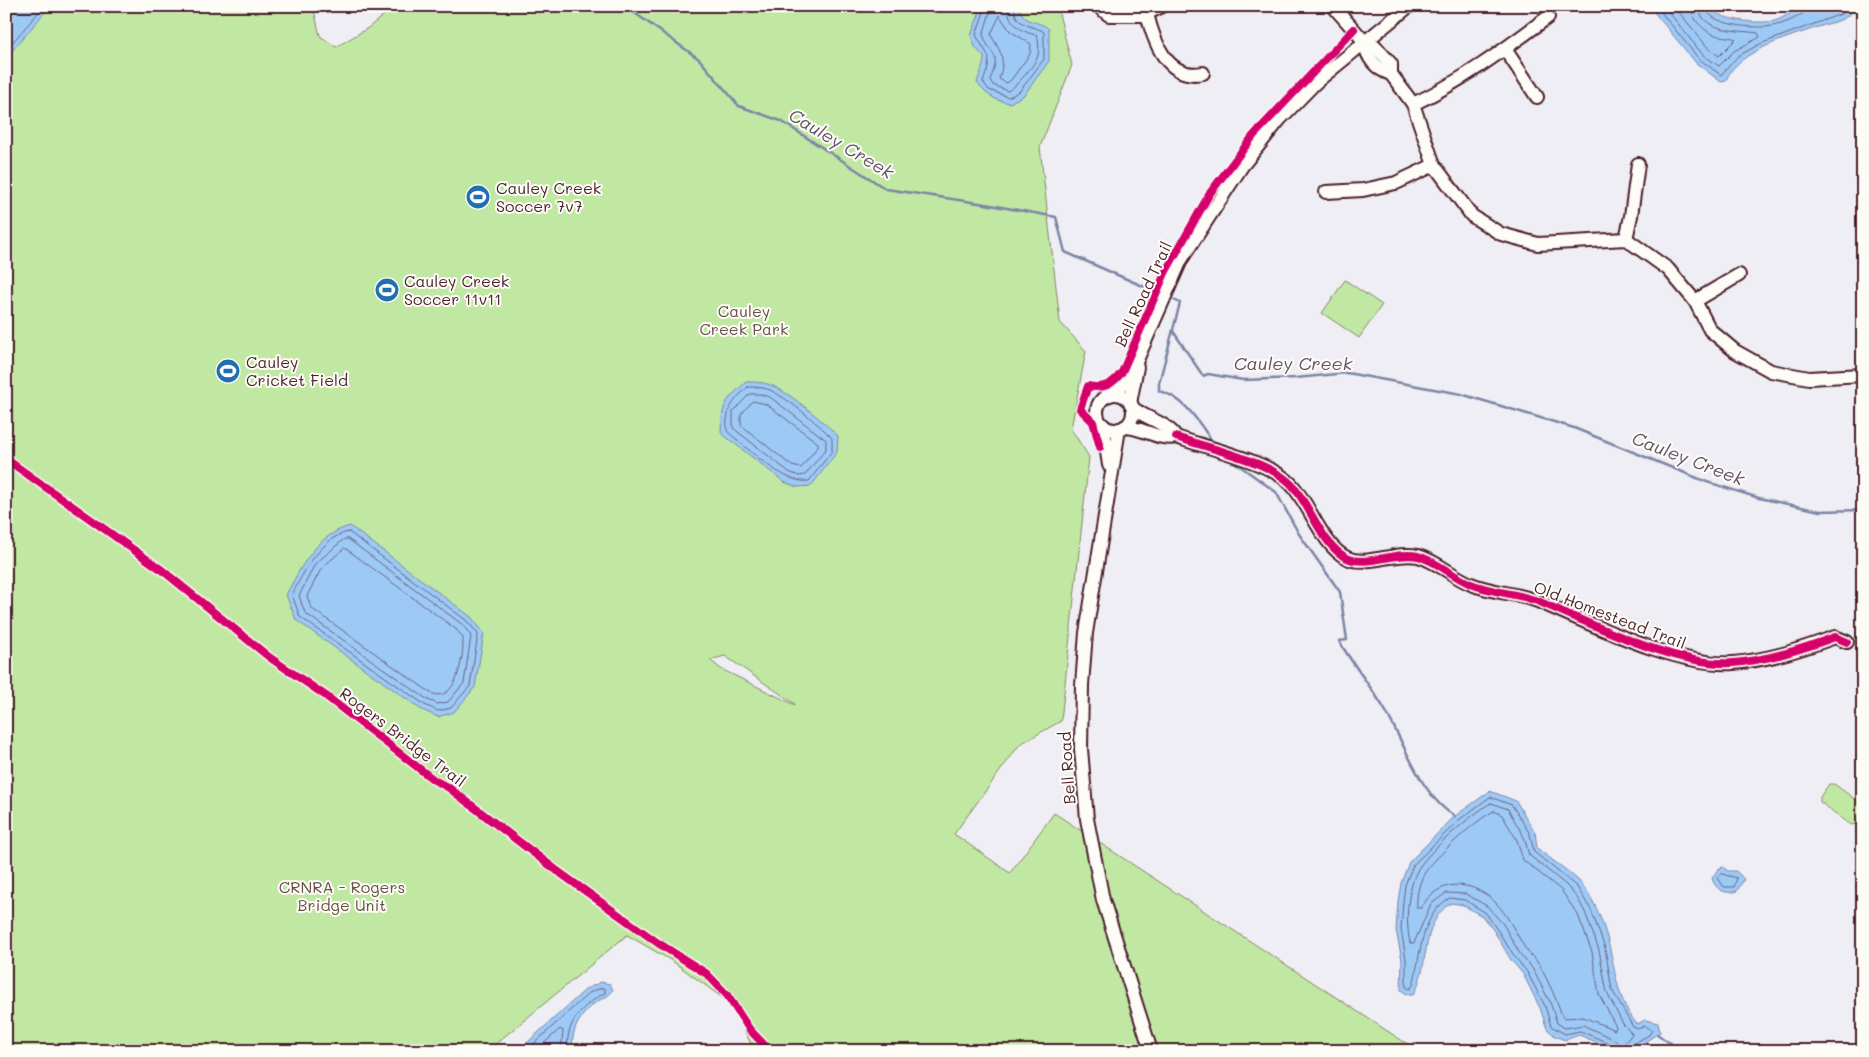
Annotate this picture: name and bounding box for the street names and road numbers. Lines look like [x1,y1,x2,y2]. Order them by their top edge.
street label: Bell Road Trail [1109,238,1176,350]
street label: Old Homestead Trail [1531,576,1689,653]
street label: Rogers Bridge Trail [336,682,471,791]
street label: Bell Road [1053,731,1080,805]

